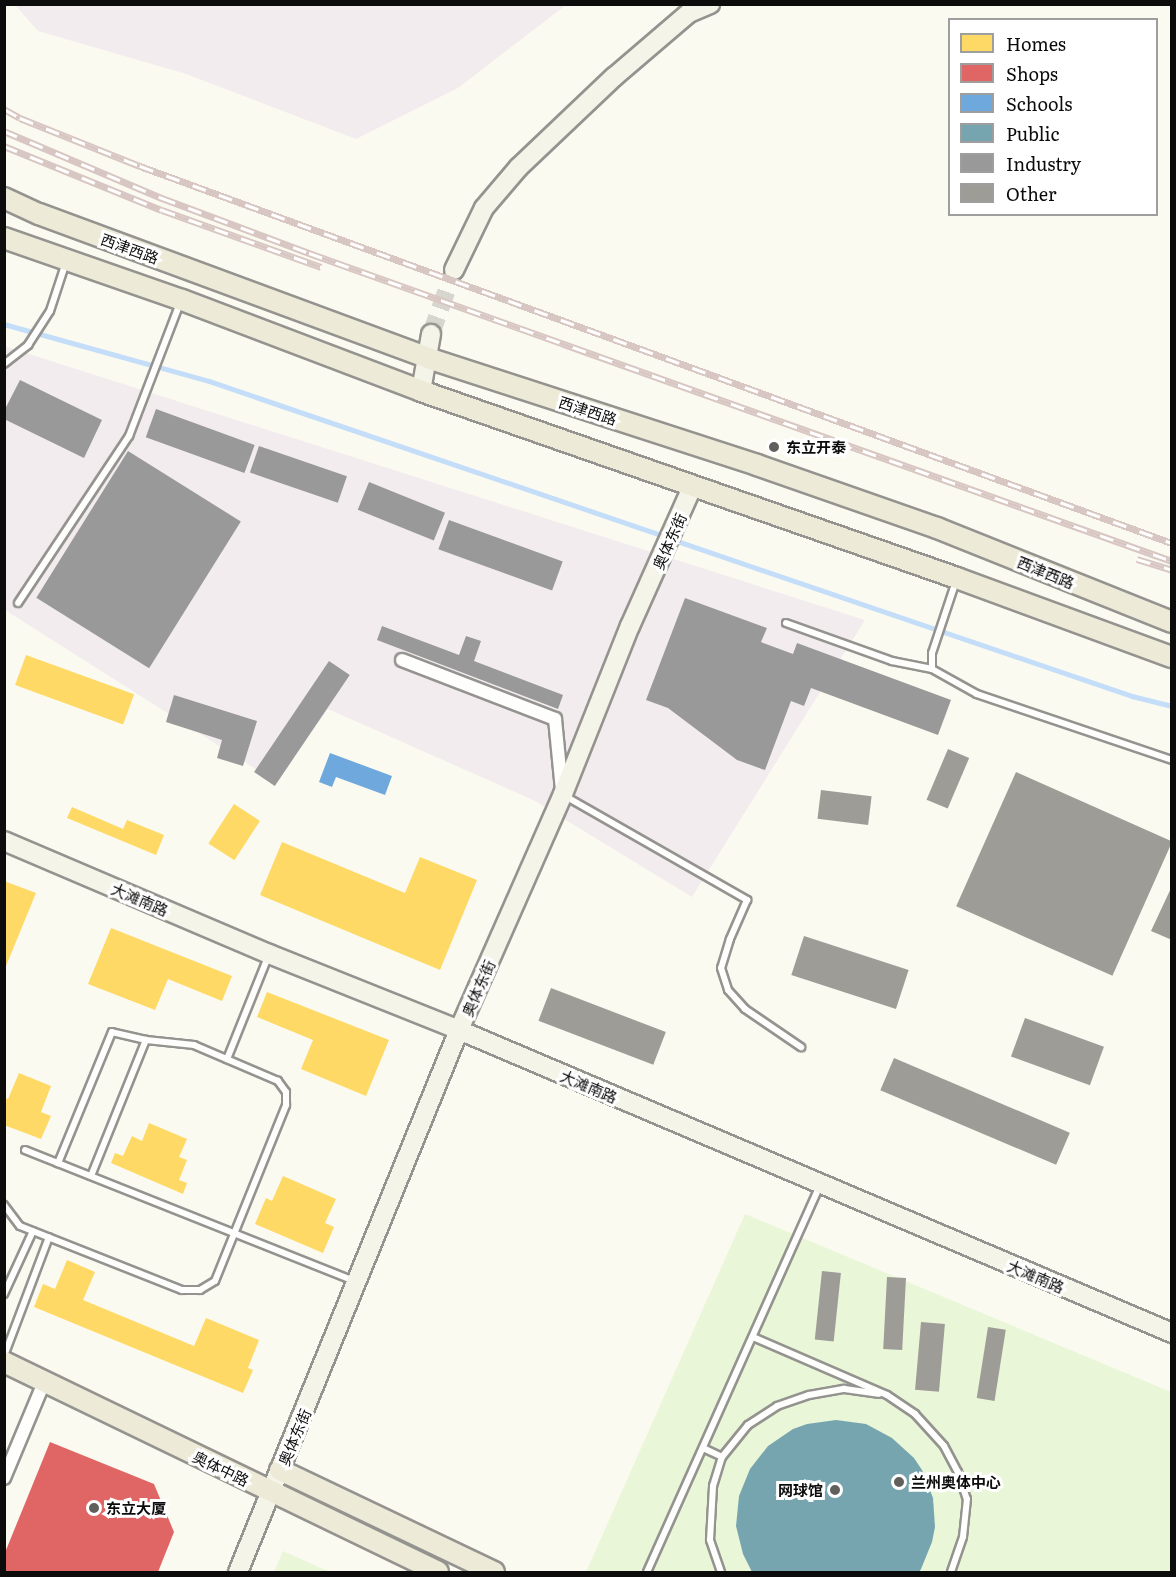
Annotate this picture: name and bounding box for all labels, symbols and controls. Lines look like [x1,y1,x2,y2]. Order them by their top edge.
legend [948,18,1158,216]
text: Homes [1006,30,1066,57]
text: Shops [1006,60,1058,87]
text: Schools [1006,90,1072,117]
text: Public [1006,120,1060,147]
text: Industry [1006,150,1081,177]
text: Other [1006,180,1056,207]
street label: 西津西路 [99,229,161,267]
street label: 西津西路 [557,392,619,428]
place label: 东立开泰 [786,438,846,456]
marker: 东立开泰 [767,440,781,454]
street label: 奥体东街 [649,510,689,572]
street label: 西津西路 [1015,552,1077,592]
street label: 大滩南路 [109,879,171,919]
street label: 奥体东街 [458,957,498,1019]
street label: 大滩南路 [558,1066,620,1106]
street label: 大滩南路 [1005,1256,1067,1296]
street label: 奥体东街 [274,1406,314,1468]
street label: 奥体中路 [190,1447,252,1489]
place label: 兰州奥体中心 [911,1473,1001,1491]
marker: 兰州奥体中心 [892,1475,906,1489]
place label: 网球馆 [778,1481,823,1499]
marker: 网球馆 [828,1483,842,1497]
place label: 东立大厦 [106,1499,166,1517]
marker: 东立大厦 [87,1501,101,1515]

